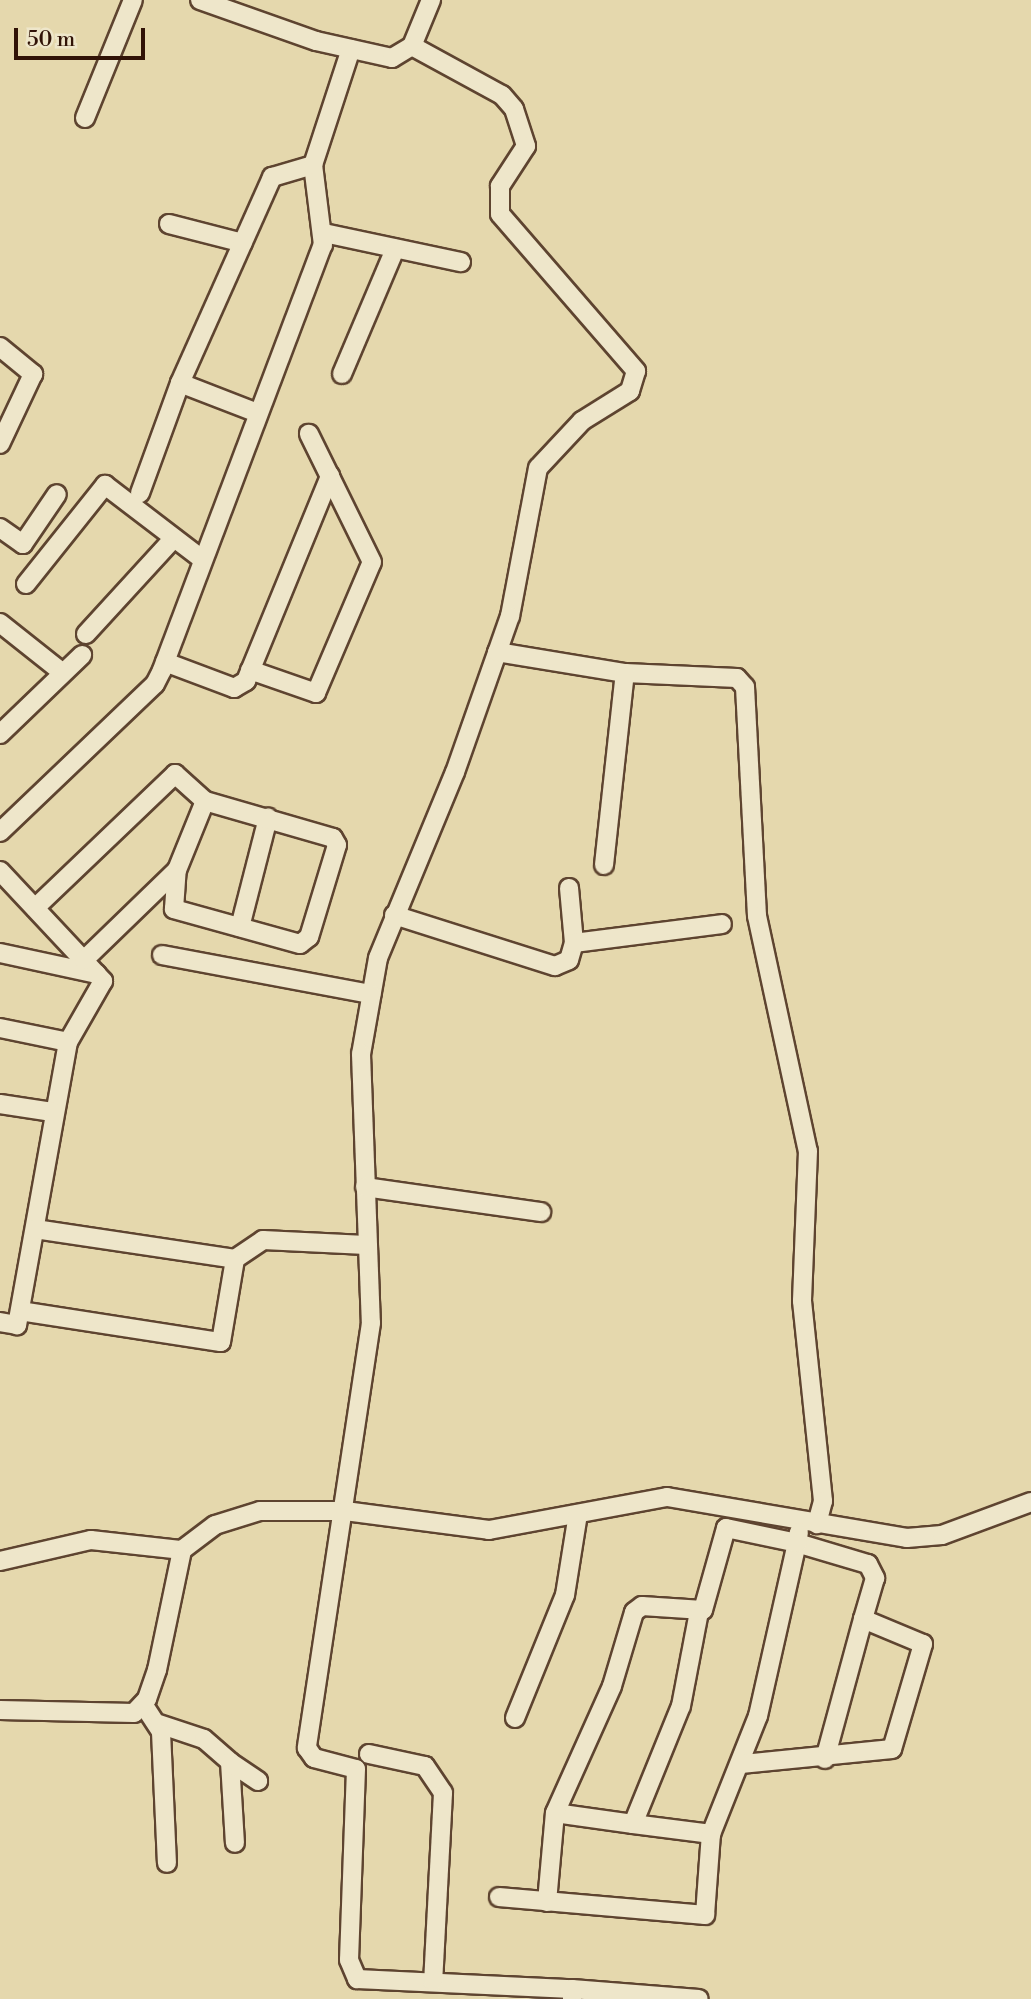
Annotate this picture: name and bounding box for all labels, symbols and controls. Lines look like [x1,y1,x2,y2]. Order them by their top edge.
scale bar [18,14,149,58]
text: 50 m [27,27,75,53]

